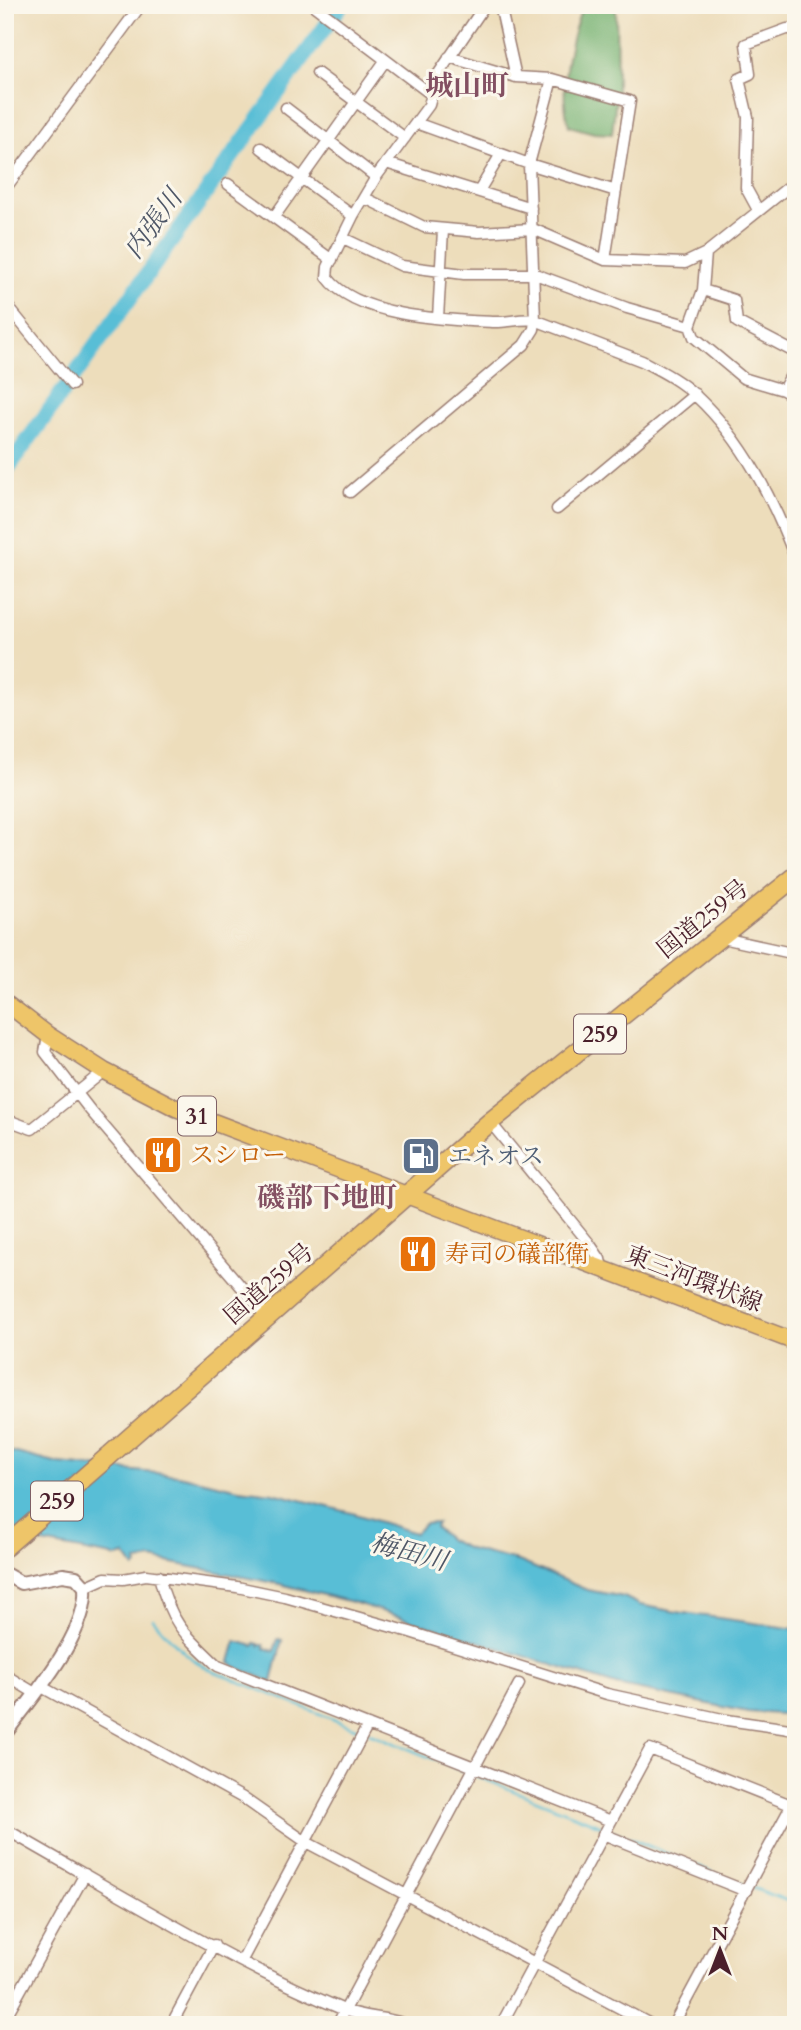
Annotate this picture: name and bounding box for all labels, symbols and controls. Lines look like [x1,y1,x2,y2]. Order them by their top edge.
district label: 城山町 [425,67,509,105]
water label: 内張川 [116,180,192,266]
street label: 国道259号 [650,872,756,966]
road number: 259 [574,1015,626,1054]
road number: 31 [178,1096,216,1135]
restaurant icon: スシロー [142,1134,184,1176]
fuel station icon: エネオス [400,1135,442,1177]
place label: スシロー [190,1139,286,1172]
place label: エネオス [448,1140,544,1173]
district label: 磯部下地町 [257,1179,397,1217]
restaurant icon: 寿司の礒部衛 [397,1233,439,1275]
street label: 国道259号 [217,1236,321,1332]
place label: 寿司の礒部衛 [445,1238,589,1271]
street label: 東三河環状線 [621,1238,767,1320]
road number: 259 [31,1482,83,1520]
water label: 梅田川 [367,1525,454,1580]
north arrow [686,1914,756,1984]
text: N [712,1921,729,1947]

